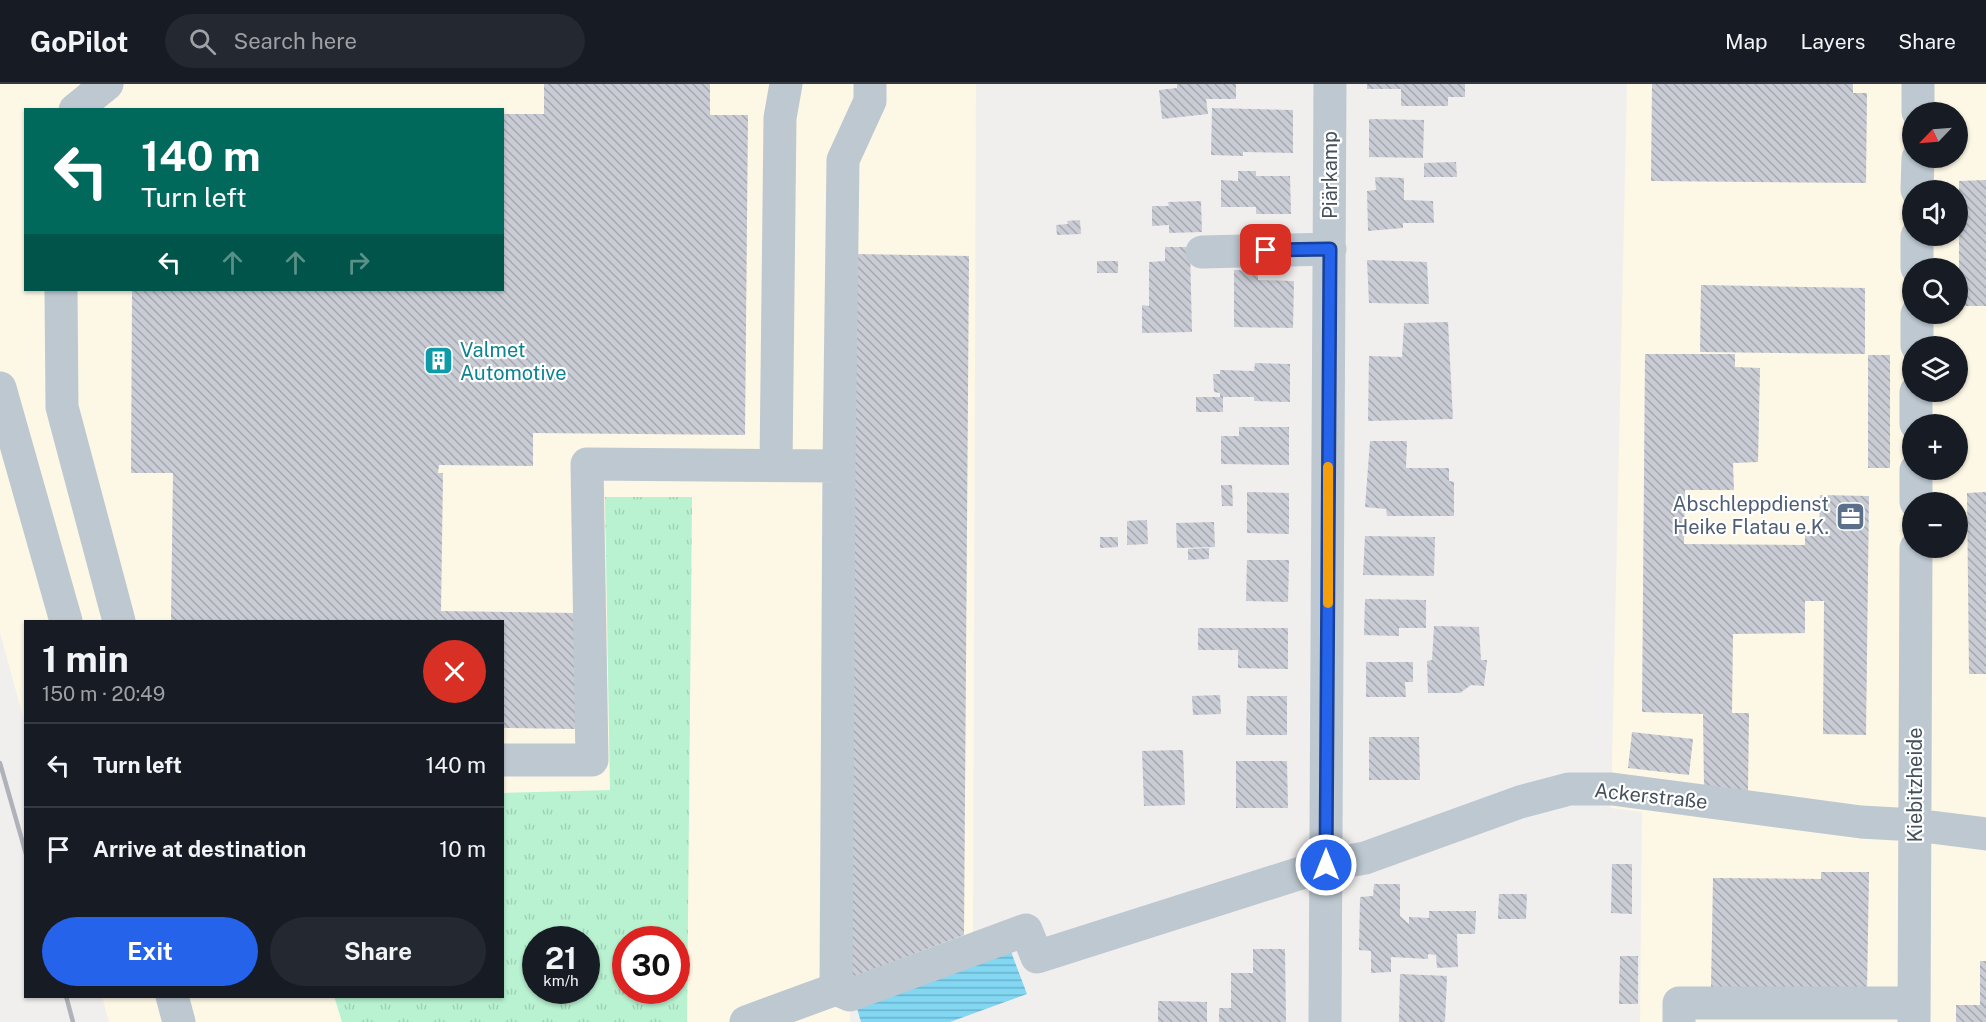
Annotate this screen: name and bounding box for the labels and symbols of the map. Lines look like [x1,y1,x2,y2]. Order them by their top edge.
north arrow [1902,102,1968,168]
street label: Piärkamp [1318,131,1342,219]
pin [1240,224,1291,275]
place label: Valmet Automotive [460,338,567,385]
building icon: Valmet Automotive [423,345,455,377]
place label: Abschleppdienst Heike Flatau e.K. [1672,492,1829,539]
office icon: Abschleppdienst Heike Flatau e.K. [1834,500,1866,532]
street label: Kiebitzheide [1903,727,1927,843]
street label: Ackerstraße [1593,778,1709,814]
position arrow [1294,833,1358,897]
speed limit sign: 30 [612,926,690,1004]

